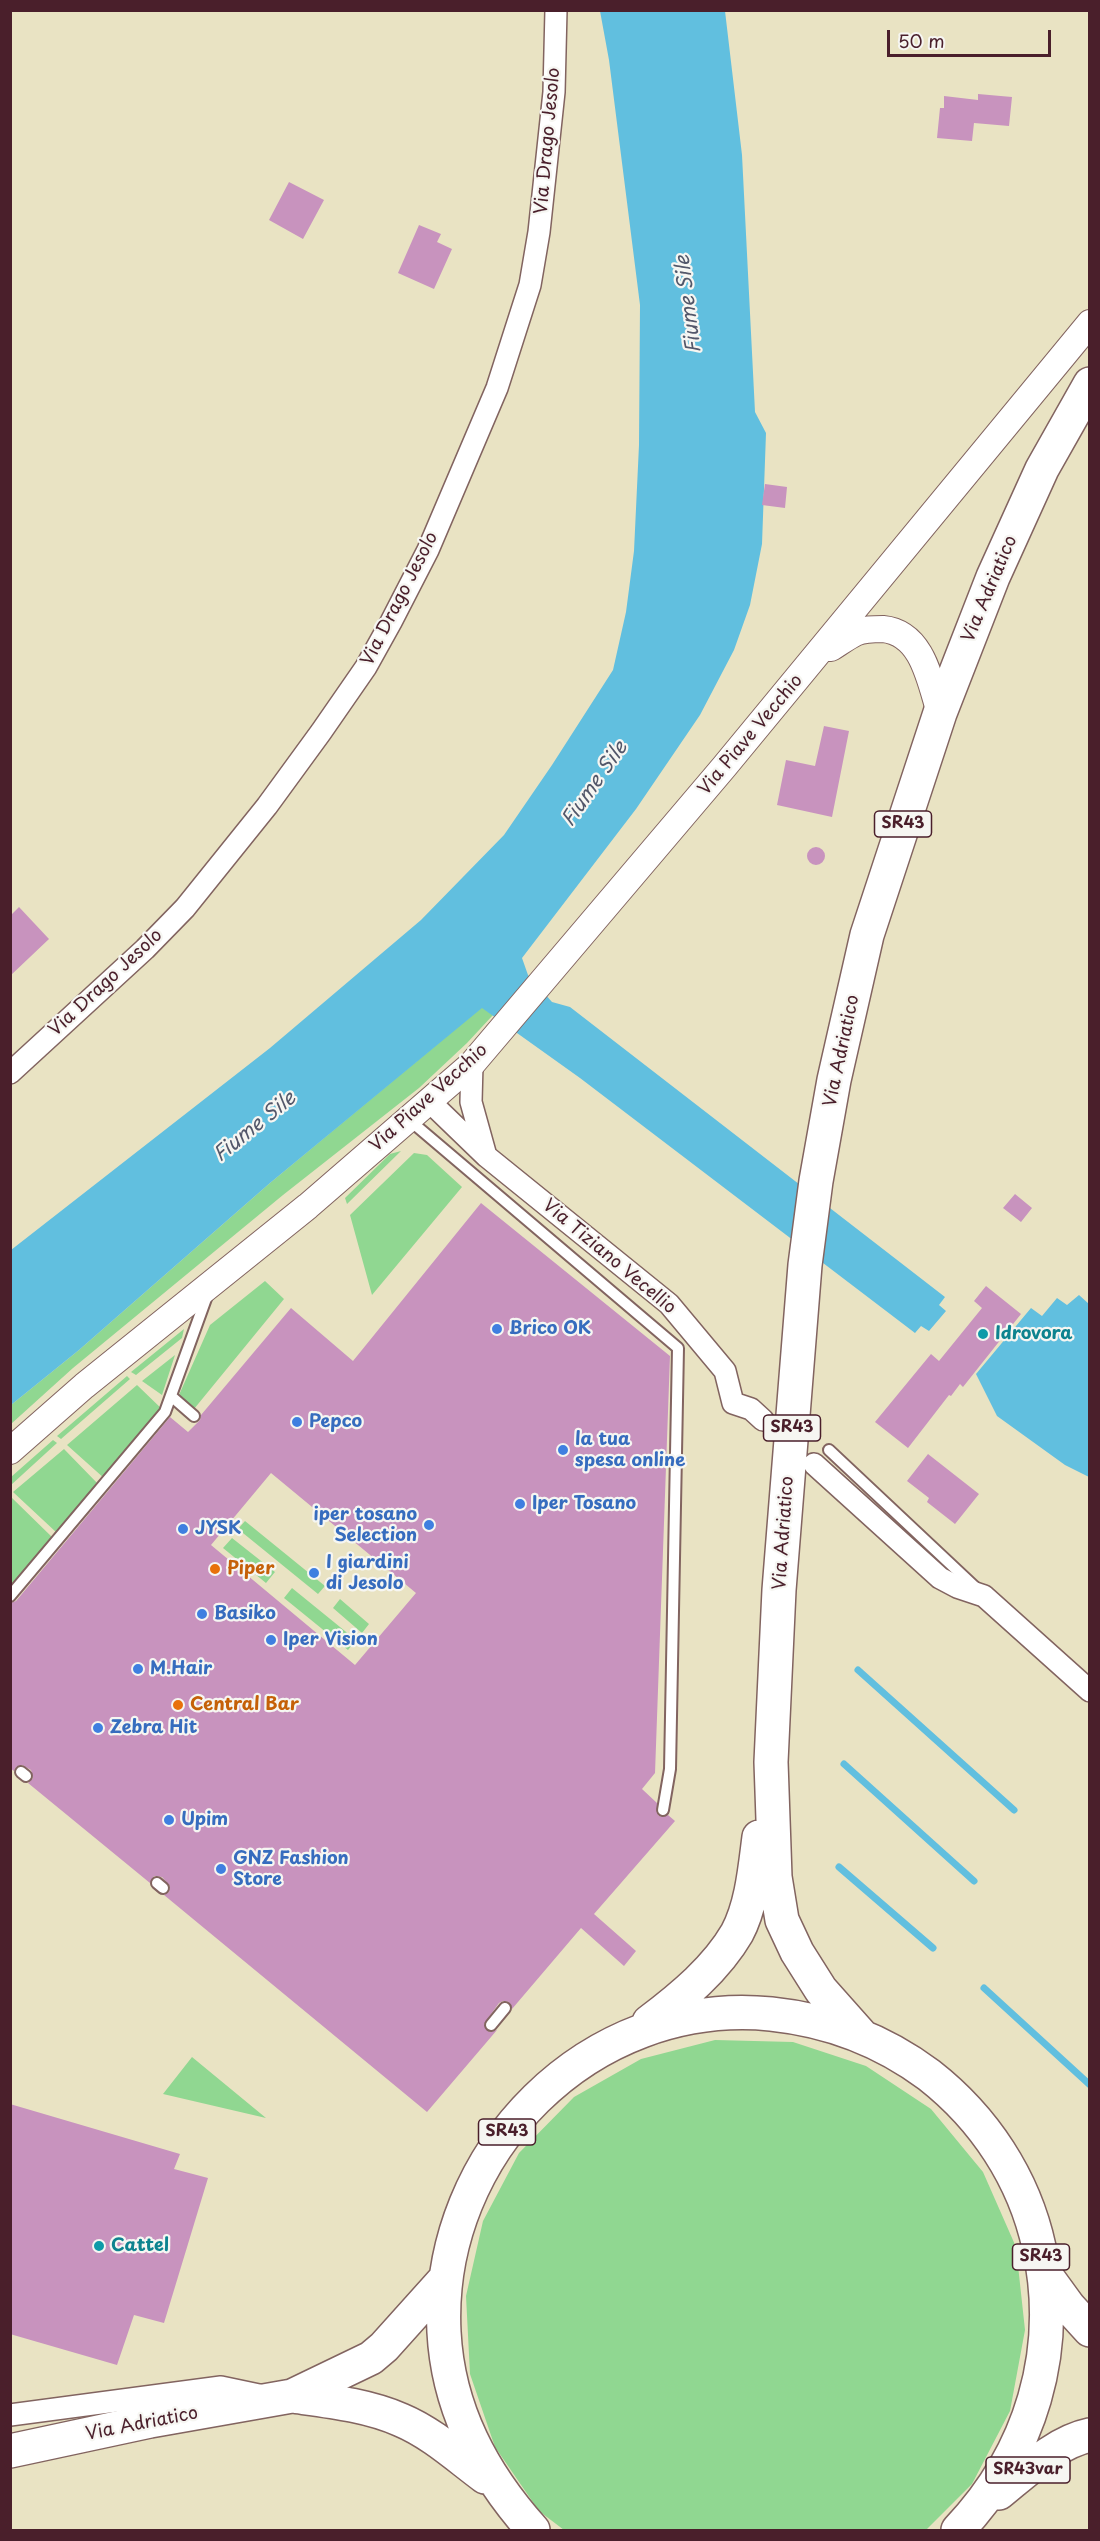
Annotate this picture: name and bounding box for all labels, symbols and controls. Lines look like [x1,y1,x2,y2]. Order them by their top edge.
scale bar [890,18,1054,56]
text: 50 m [898,27,945,54]
street label: Via Drago Jesolo [531,67,565,215]
water label: Fiume Sile [671,253,707,355]
street label: Via Drago Jesolo [357,529,443,669]
street label: Via Adriatico [958,532,1022,646]
street label: Via Piave Vecchio [694,670,808,800]
water label: Fiume Sile [557,737,633,831]
road number: SR43 [874,811,932,837]
street label: Via Drago Jesolo [45,925,167,1041]
street label: Via Adriatico [820,993,864,1109]
street label: Via Piave Vecchio [366,1039,492,1157]
water label: Fiume Sile [209,1087,301,1167]
street label: Via Tiziano Vecellio [538,1195,680,1319]
place label: Brico OK [509,1318,591,1340]
marker: Brico OK [490,1322,504,1336]
place label: Idrovora [995,1323,1073,1345]
marker: Idrovora [976,1327,990,1341]
place label: Pepco [309,1411,362,1433]
marker: Pepco [290,1415,304,1429]
road number: SR43 [764,1415,820,1441]
place label: la tua spesa online [575,1429,685,1472]
marker: la tua spesa online [556,1443,570,1457]
street label: Via Adriatico [769,1475,799,1591]
place label: Iper Tosano [532,1493,636,1515]
marker: Iper Tosano [513,1497,527,1511]
place label: iper tosano Selection [314,1504,417,1546]
place label: JYSK [195,1518,241,1540]
marker: iper tosano Selection [422,1518,436,1532]
marker: JYSK [176,1522,190,1536]
place label: I giardini di Jesolo [326,1552,409,1594]
place label: Piper [227,1558,274,1580]
marker: Piper [208,1562,222,1576]
marker: I giardini di Jesolo [307,1566,321,1580]
place label: Basiko [214,1603,276,1625]
marker: Basiko [195,1607,209,1621]
place label: Iper Vision [283,1629,378,1651]
marker: Iper Vision [264,1633,278,1647]
place label: M.Hair [150,1658,212,1680]
marker: M.Hair [131,1662,145,1676]
place label: Central Bar [190,1694,299,1716]
marker: Central Bar [171,1698,185,1712]
place label: Zebra Hit [110,1717,197,1739]
marker: Zebra Hit [91,1721,105,1735]
place label: Upim [181,1809,228,1831]
marker: Upim [162,1813,176,1827]
place label: GNZ Fashion Store [233,1848,349,1890]
marker: GNZ Fashion Store [214,1862,228,1876]
road number: SR43 [478,2119,536,2145]
place label: Cattel [111,2235,169,2257]
marker: Cattel [92,2239,106,2253]
road number: SR43 [1012,2244,1070,2270]
street label: Via Adriatico [84,2403,200,2445]
road number: SR43var [986,2457,1070,2483]

